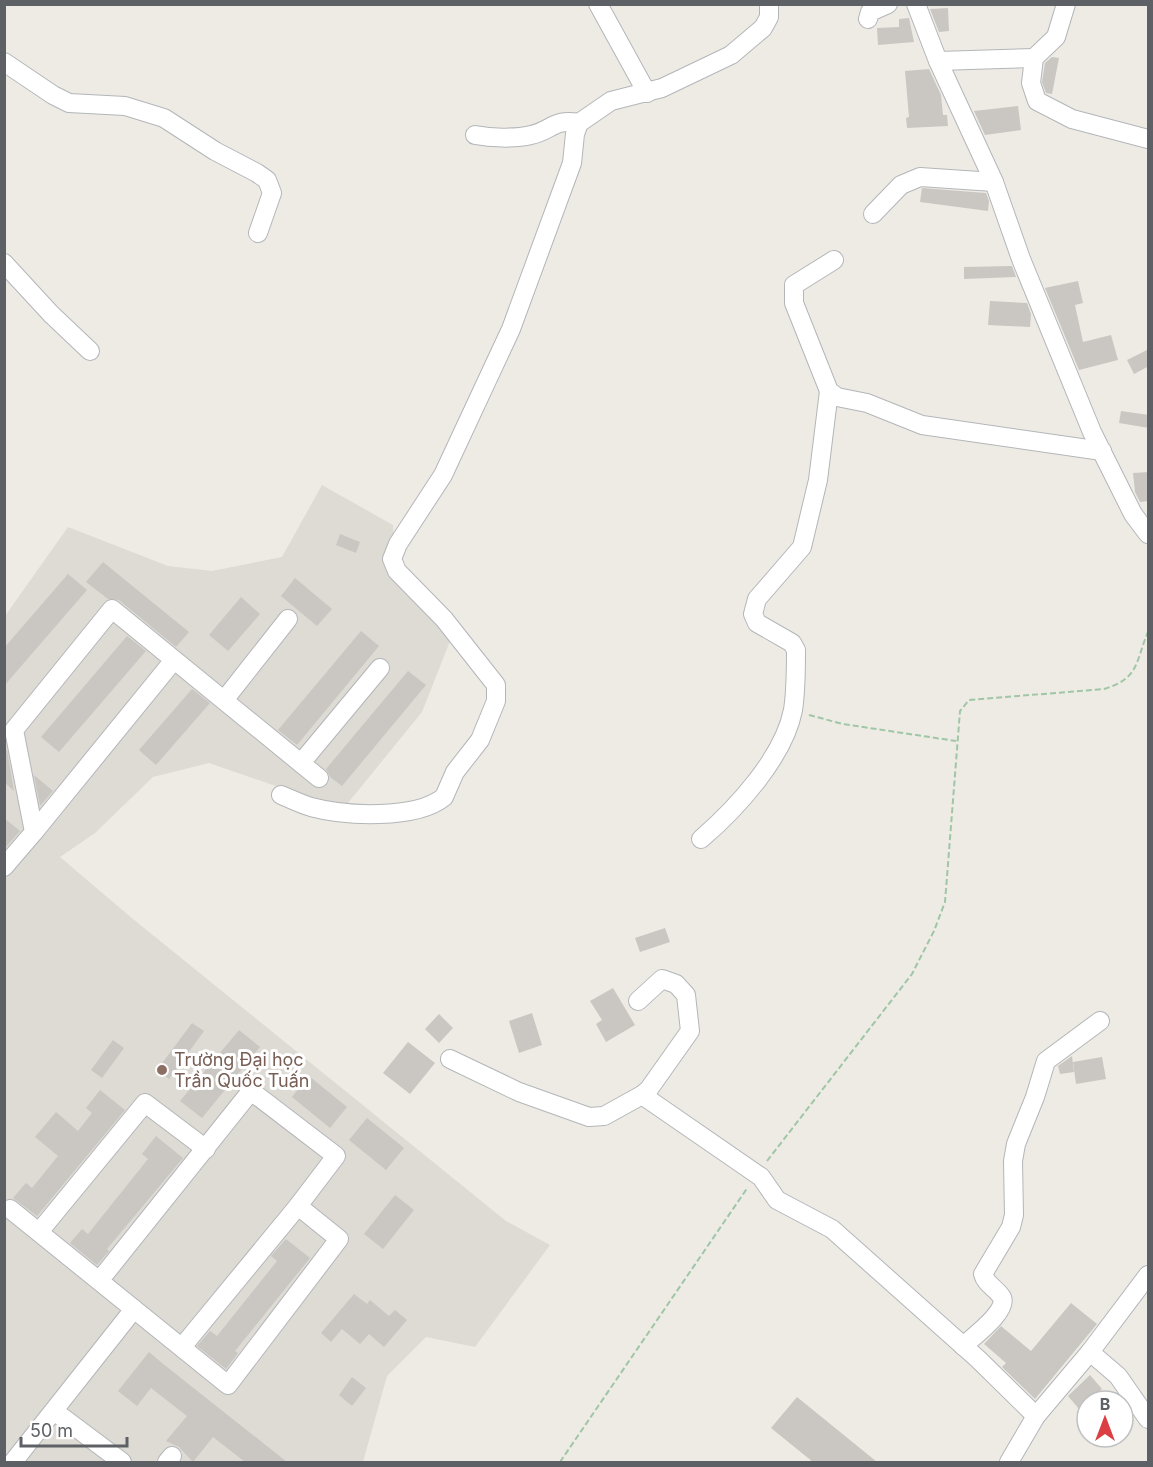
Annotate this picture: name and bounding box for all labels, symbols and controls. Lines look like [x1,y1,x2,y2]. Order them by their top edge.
place label: Trường Đại học Trần Quốc Tuấn [174,1049,309,1091]
marker: Trường Đại học Trần Quốc Tuấn [155,1063,169,1077]
north arrow [1075,1389,1135,1449]
text: B [1100,1394,1110,1414]
scale bar [21,1410,128,1448]
text: 50 m [30,1420,73,1441]

